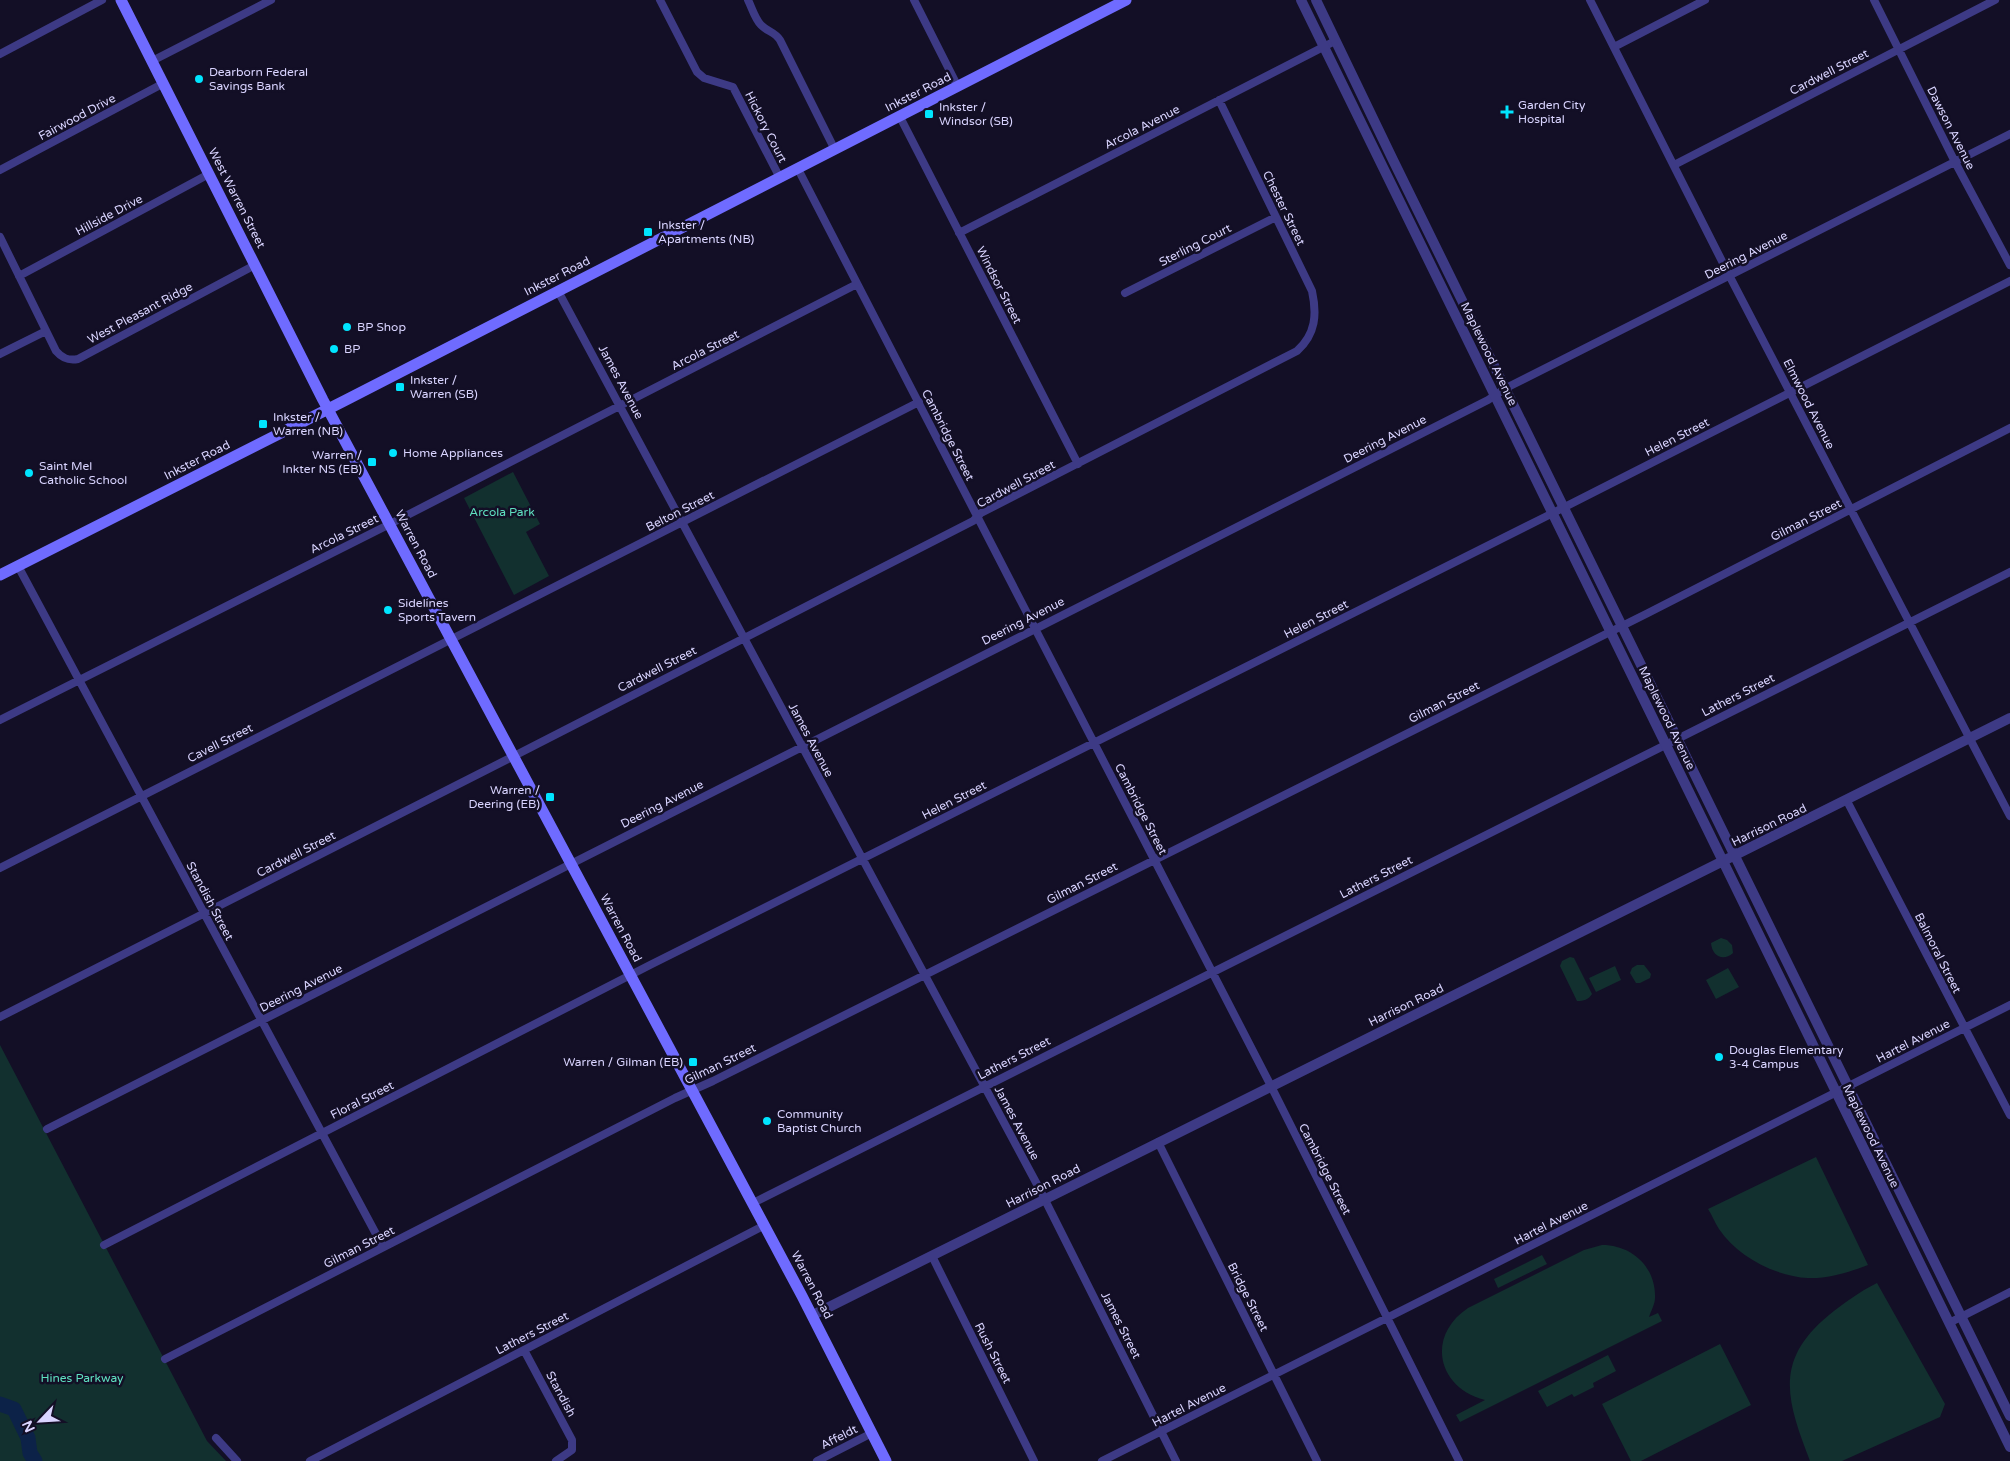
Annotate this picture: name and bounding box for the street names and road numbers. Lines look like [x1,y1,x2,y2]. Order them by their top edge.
street label: Cardwell Street [1787,46,1871,98]
street label: Inkster Road [883,69,953,115]
street label: Dawson Avenue [1924,84,1978,172]
street label: Hickory Court [742,89,790,165]
street label: Fairwood Drive [36,91,118,143]
street label: Arcola Avenue [1102,102,1182,152]
street label: West Warren Street [206,145,269,251]
street label: Chester Street [1260,168,1308,248]
street label: Hillside Drive [73,191,145,238]
street label: Sterling Court [1157,221,1234,269]
street label: Deering Avenue [1702,228,1790,282]
street label: Windsor Street [973,244,1025,326]
street label: Inkster Road [522,253,592,299]
street label: West Pleasant Ridge [85,279,195,347]
street label: Maplewood Avenue [1458,300,1520,408]
street label: Arcola Street [669,327,742,373]
street label: James Avenue [596,343,647,422]
street label: Elmwood Avenue [1780,357,1838,452]
street label: Cambridge Street [919,387,977,483]
street label: Deering Avenue [1341,412,1429,466]
street label: Helen Street [1643,415,1712,459]
street label: Inkster Road [162,437,232,483]
street label: Cardwell Street [974,457,1058,511]
street label: Belton Street [644,488,717,534]
street label: Gilman Street [1768,496,1844,544]
street label: Warren Road [392,508,440,580]
street label: Arcola Street [308,511,381,557]
street label: Deering Avenue [979,594,1067,648]
street label: Helen Street [1282,597,1351,641]
street label: Cardwell Street [615,643,699,695]
street label: Maplewood Avenue [1636,664,1698,772]
street label: Lathers Street [1699,670,1777,719]
street label: Gilman Street [1406,678,1482,726]
street label: James Avenue [786,701,837,780]
street label: Cavell Street [185,720,255,765]
street label: Cambridge Street [1112,761,1170,857]
street label: Deering Avenue [618,777,706,831]
street label: Helen Street [920,778,989,822]
street label: Harrison Road [1729,801,1809,849]
street label: Cardwell Street [254,828,338,880]
street label: Lathers Street [1337,852,1415,901]
street label: Standish Street [183,859,237,943]
street label: Gilman Street [1044,859,1120,907]
street label: Warren Road [597,892,645,964]
street label: Balmoral Street [1912,911,1964,996]
street label: Deering Avenue [257,961,345,1015]
street label: Harrison Road [1366,981,1446,1029]
street label: Hartel Avenue [1874,1016,1952,1066]
street label: Lathers Street [975,1033,1053,1082]
street label: Gilman Street [682,1041,758,1087]
street label: Floral Street [328,1078,396,1122]
street label: Maplewood Avenue [1840,1082,1902,1190]
street label: James Avenue [992,1084,1043,1163]
street label: Cambridge Street [1296,1121,1354,1217]
street label: Harrison Road [1003,1161,1083,1211]
street label: Hartel Avenue [1512,1198,1590,1248]
street label: Gilman Street [321,1223,397,1271]
street label: Warren Road [788,1249,836,1321]
street label: Bridge Street [1225,1260,1271,1334]
street label: James Street [1098,1289,1144,1361]
street label: Lathers Street [493,1308,571,1357]
street label: Rush Street [972,1320,1014,1386]
street label: Standish [543,1369,579,1419]
street label: Hartel Avenue [1150,1380,1228,1430]
street label: Affeldt [818,1422,860,1452]

